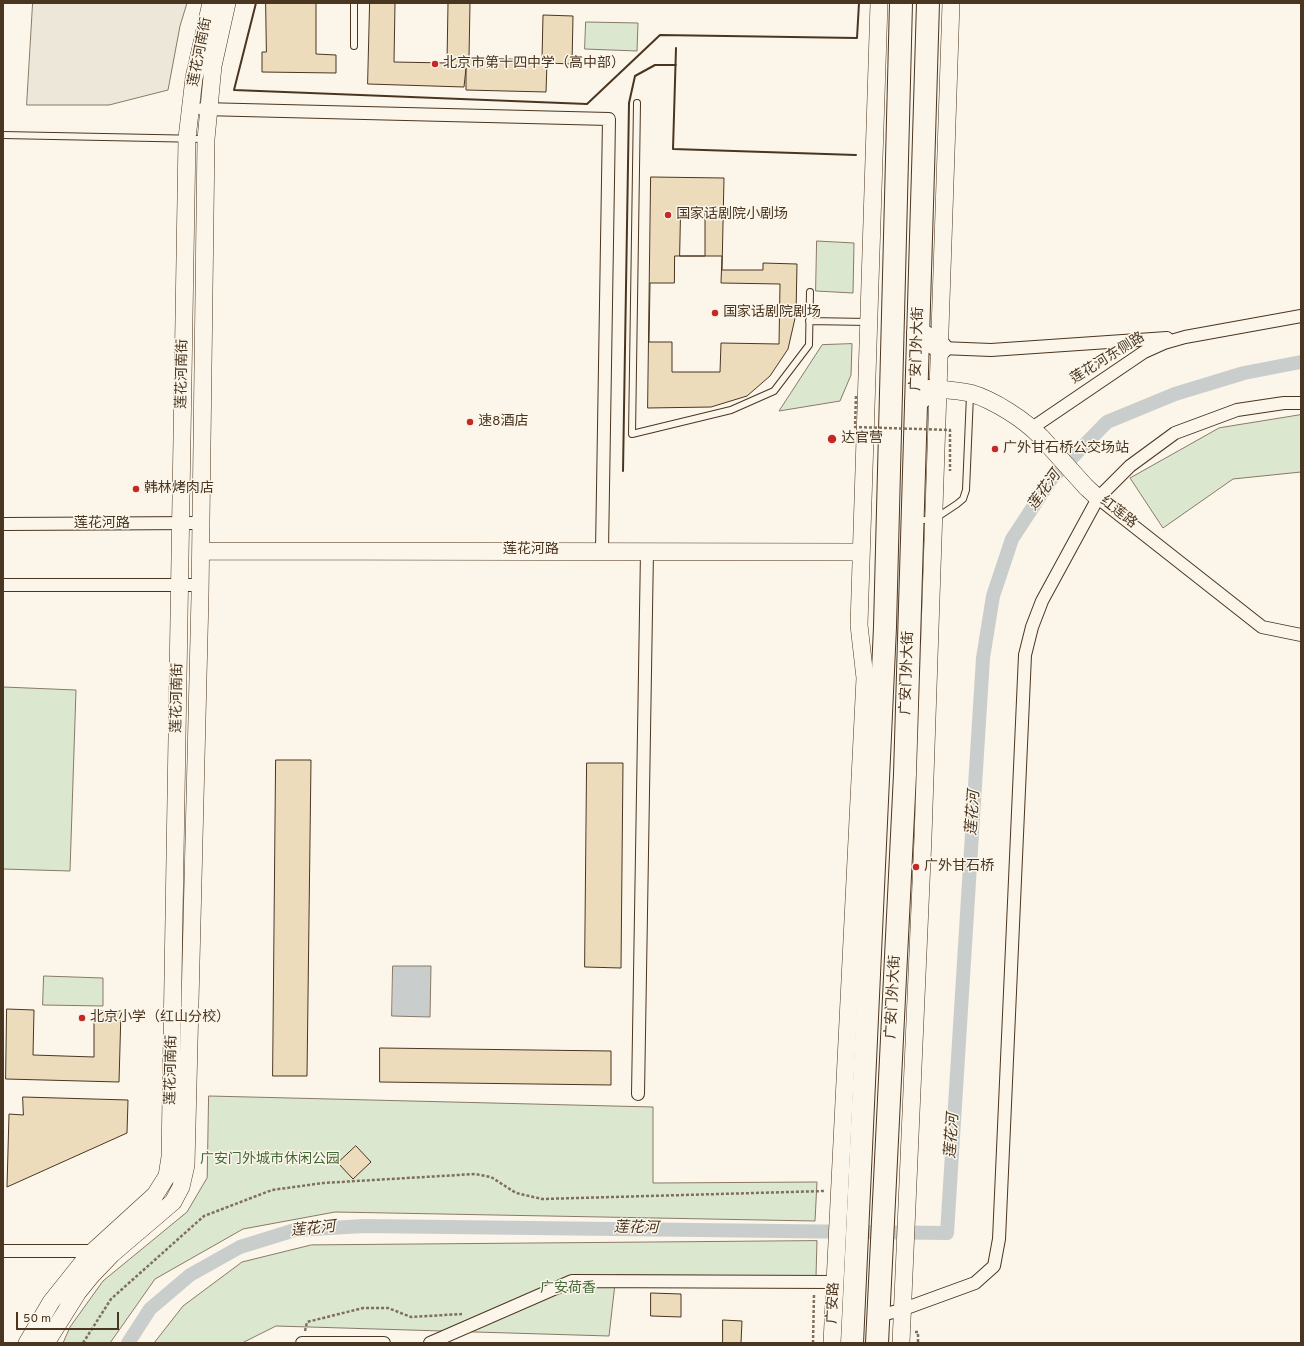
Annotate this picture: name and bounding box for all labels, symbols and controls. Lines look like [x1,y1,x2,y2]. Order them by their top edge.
street label: 莲花河南街 [186,16,216,88]
place label: 北京市第十四中学（高中部） [443,56,625,72]
marker: 北京市第十四中学（高中部） [430,59,440,69]
place label: 国家话剧院小剧场 [676,207,788,223]
marker: 国家话剧院小剧场 [663,210,673,220]
place label: 国家话剧院剧场 [723,305,821,321]
street label: 广安门外大街 [908,307,928,391]
marker: 国家话剧院剧场 [710,308,720,318]
street label: 莲花河东侧路 [1068,330,1148,388]
street label: 莲花河南街 [174,339,192,409]
place label: 速8酒店 [478,414,529,430]
marker: 速8酒店 [465,417,475,427]
place label: 达官营 [841,431,883,447]
marker: 达官营 [826,433,838,445]
place label: 广外甘石桥公交场站 [1003,441,1129,457]
marker: 广外甘石桥公交场站 [990,444,1000,454]
water label: 莲花河 [1024,468,1066,514]
place label: 韩林烤肉店 [144,481,214,497]
marker: 韩林烤肉店 [131,484,141,494]
street label: 红莲路 [1096,493,1140,533]
street label: 莲花河路 [74,516,130,532]
street label: 莲花河路 [503,542,559,558]
street label: 广安门外大街 [898,631,918,715]
street label: 莲花河南街 [169,663,187,733]
water label: 莲花河 [963,790,985,836]
place label: 广外甘石桥 [924,859,994,875]
marker: 广外甘石桥 [911,862,921,872]
street label: 广安门外大街 [883,955,905,1039]
place label: 北京小学（红山分校） [90,1010,230,1026]
marker: 北京小学（红山分校） [77,1013,87,1023]
street label: 莲花河南街 [163,1035,181,1105]
water label: 莲花河 [942,1113,964,1159]
park label: 广安门外城市休闲公园 [200,1152,340,1168]
water label: 莲花河 [290,1219,336,1241]
water label: 莲花河 [613,1220,659,1238]
park label: 广安荷香 [540,1281,596,1297]
street label: 广安路 [825,1282,843,1324]
scale bar [18,1304,121,1330]
text: 50 m [23,1311,51,1327]

